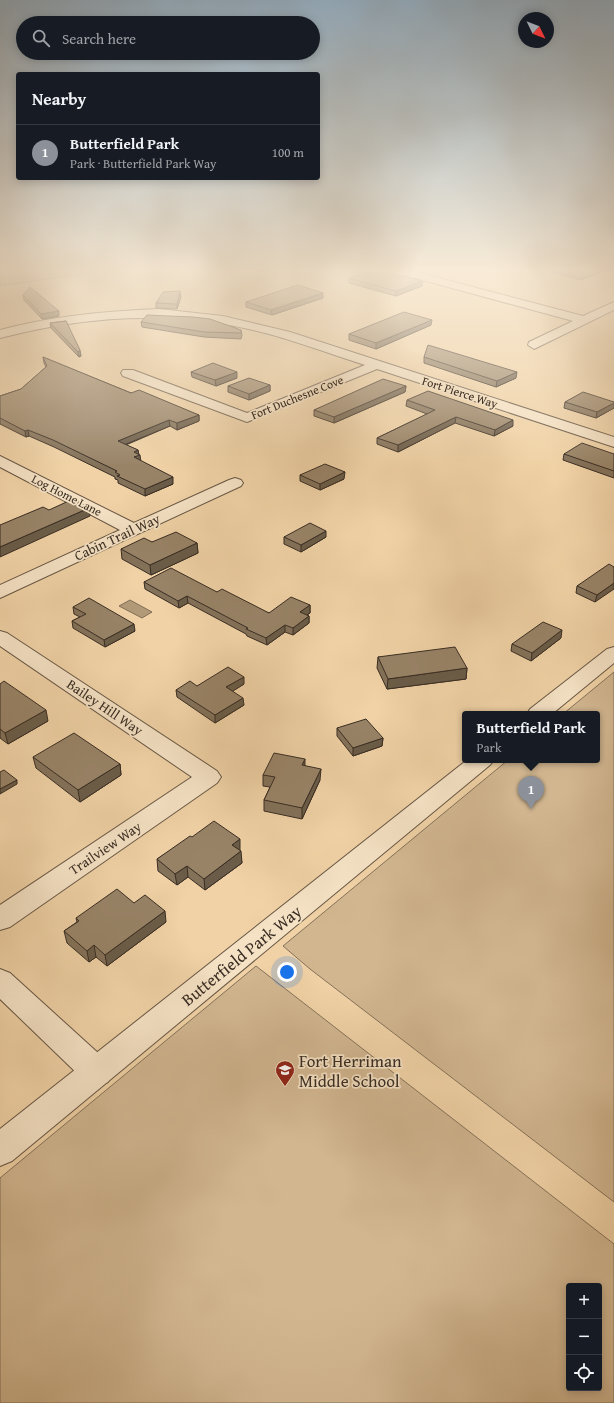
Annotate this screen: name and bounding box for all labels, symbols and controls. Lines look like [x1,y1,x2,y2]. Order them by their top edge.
north arrow [518,12,554,48]
search box [16,16,320,60]
icon: search [30,27,52,49]
text: Search here [62,28,136,49]
text: Nearby [32,86,86,111]
text: Butterfield Park [70,133,179,154]
text: 1 [42,143,48,162]
text: 100 m [272,143,304,162]
text: Park · Butterfield Park Way [70,154,217,173]
street label: Fort Duchesne Cove [248,371,346,423]
street label: Fort Pierce Way [420,372,500,412]
street label: Log Home Lane [29,470,105,520]
street label: Cabin Trail Way [71,508,163,566]
street label: Bailey Hill Way [63,674,147,740]
popup [462,711,600,763]
text: Butterfield Park [476,717,586,738]
text: Park [476,738,502,757]
pin: 1 [518,776,544,809]
street label: Trailview Way [65,816,145,880]
street label: Butterfield Park Way [175,898,307,1011]
your location [277,962,297,982]
place label: Fort Herriman Middle School [299,1048,402,1093]
school or university icon: Fort Herriman Middle School [274,1059,296,1087]
map controls [566,1283,602,1391]
button: + [566,1283,602,1319]
button: − [566,1319,602,1355]
button: locate [566,1355,602,1391]

